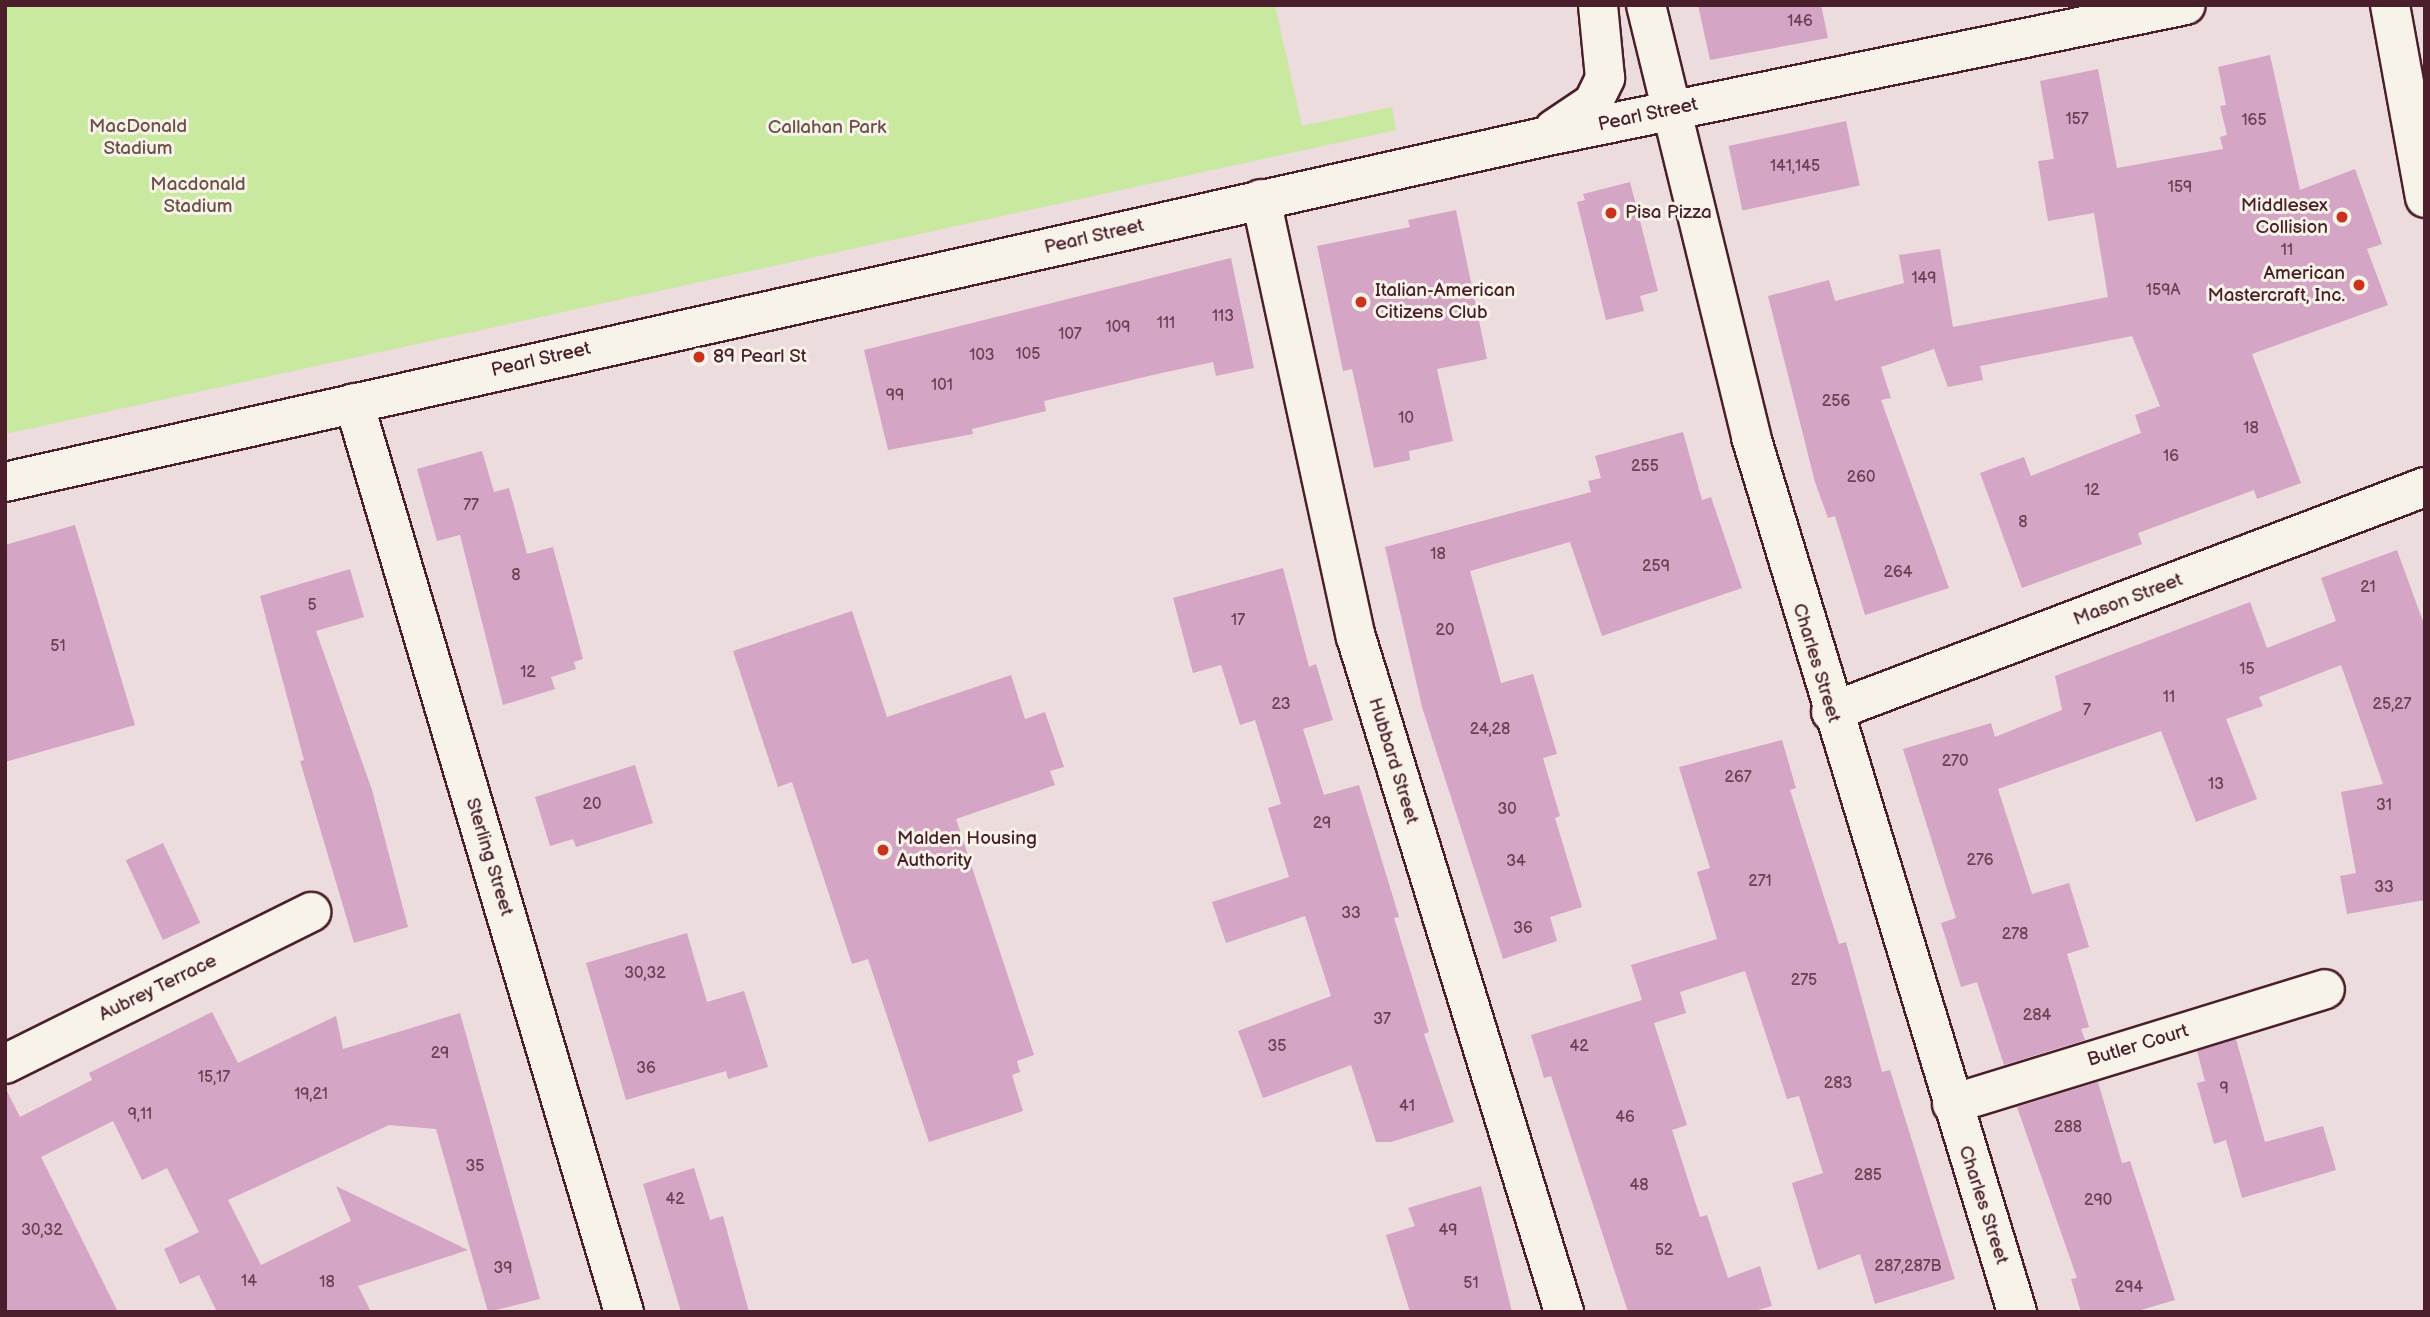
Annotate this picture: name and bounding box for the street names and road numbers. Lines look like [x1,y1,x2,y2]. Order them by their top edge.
street label: Pearl Street [1596,93,1700,137]
street label: Pearl Street [1042,214,1146,260]
street label: Pearl Street [489,337,593,383]
street label: Mason Street [2070,569,2186,631]
street label: Charles Street [1787,601,1845,725]
street label: Hubbard Street [1363,695,1423,827]
street label: Sterling Street [460,795,518,919]
street label: Aubrey Terrace [95,949,221,1027]
street label: Butler Court [2085,1020,2191,1072]
street label: Charles Street [1953,1143,2013,1267]

